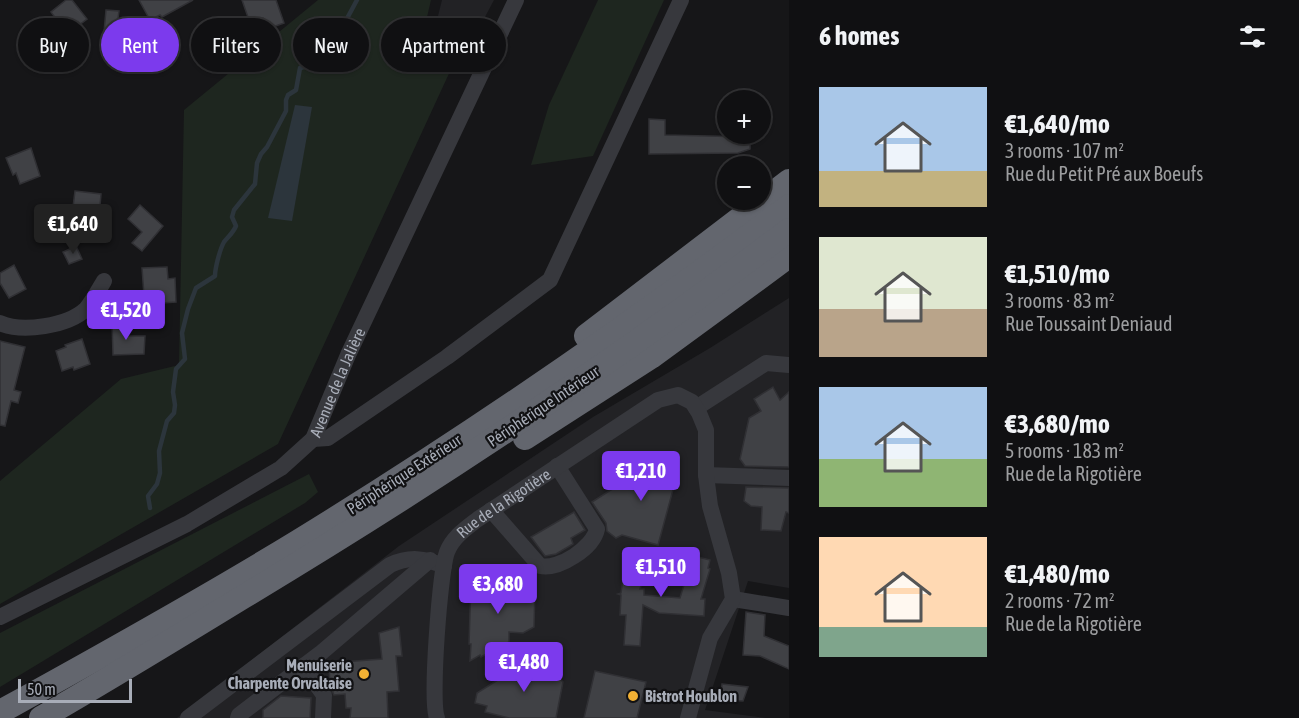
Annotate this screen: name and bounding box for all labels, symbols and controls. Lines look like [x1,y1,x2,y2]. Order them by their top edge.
chip: Buy [18,18,89,72]
chip: Rent [101,18,179,72]
chip: Filters [191,18,281,72]
chip: New [293,18,369,72]
chip: Apartment [381,18,506,72]
icon: filters [1236,20,1269,53]
text: 6 homes [819,21,899,51]
map controls [717,90,771,210]
button: + [717,90,771,144]
text: €1,640/mo [1005,109,1110,139]
icon: home [867,111,939,183]
text: 3 rooms · 107 m² [1005,139,1124,162]
button: − [717,156,771,210]
text: Rue du Petit Pré aux Boeufs [1005,162,1203,185]
pin: €1,640 [24,204,122,255]
text: €1,640 [48,212,98,235]
text: €1,510/mo [1005,259,1110,289]
icon: home [867,261,939,333]
text: 3 rooms · 83 m² [1005,289,1115,312]
pin: €1,520 [77,290,175,341]
text: €1,520 [101,298,151,321]
text: Rue Toussaint Deniaud [1005,312,1172,335]
street label: Avenue de la Jalière [306,325,369,440]
street label: Périphérique Intérieur [484,362,603,451]
text: €3,680/mo [1005,409,1110,439]
icon: home [867,411,939,483]
street label: Périphérique Extérieur [344,430,465,518]
text: 5 rooms · 183 m² [1005,439,1124,462]
pin: €1,210 [592,451,690,502]
text: €1,210 [616,459,666,482]
text: Rue de la Rigotière [1005,462,1142,485]
street label: Rue de la Rigotière [453,465,554,541]
pin: €1,510 [612,547,710,598]
text: €1,510 [636,555,686,578]
text: €1,480/mo [1005,559,1110,589]
icon: home [867,561,939,633]
pin: €3,680 [449,564,547,615]
text: €3,680 [473,572,523,595]
text: 2 rooms · 72 m² [1005,589,1115,612]
text: Rue de la Rigotière [1005,612,1142,635]
pin: €1,480 [475,642,573,693]
text: €1,480 [499,650,549,673]
place label: Menuiserie Charpente Orvaltaise [228,656,352,692]
marker: Menuiserie Charpente Orvaltaise [357,667,371,681]
scale bar [18,676,132,704]
text: 50 m [27,680,56,698]
place label: Bistrot Houblon [645,687,737,705]
marker: Bistrot Houblon [626,689,640,703]

